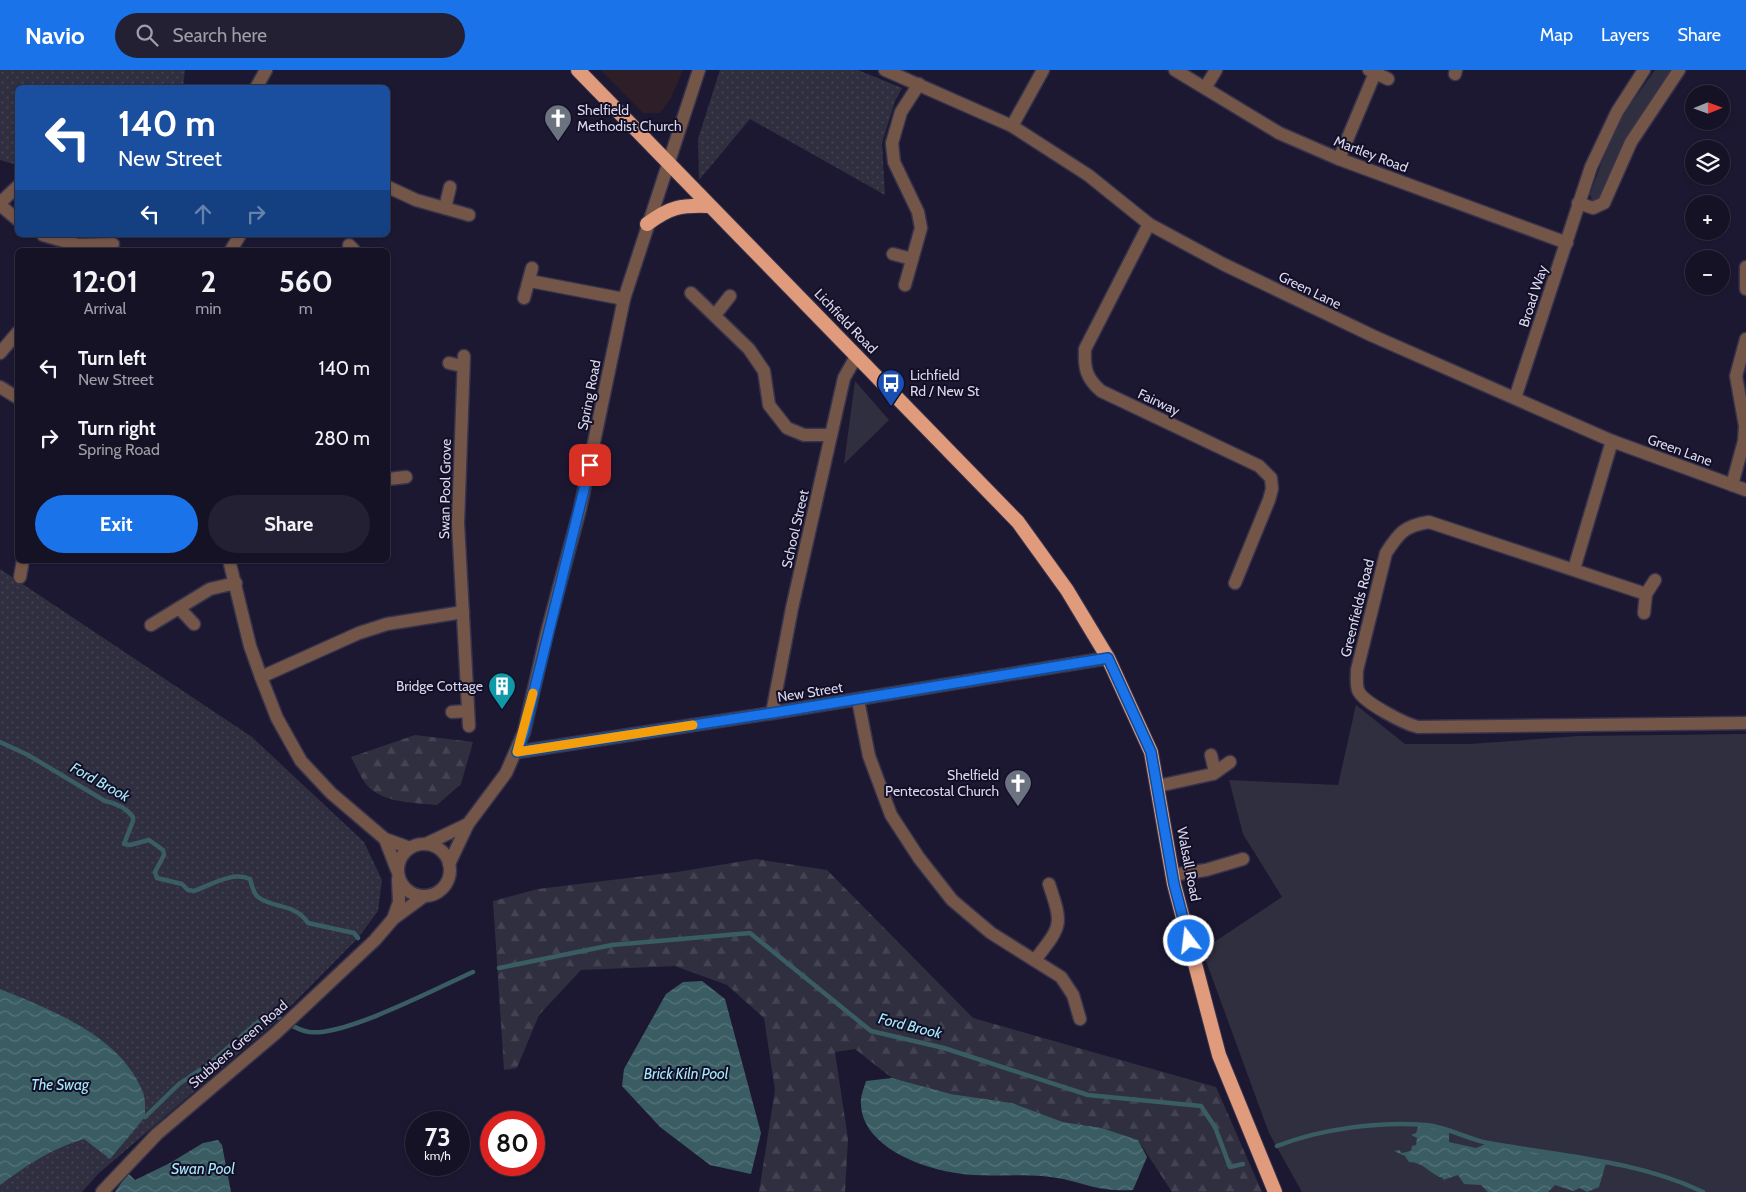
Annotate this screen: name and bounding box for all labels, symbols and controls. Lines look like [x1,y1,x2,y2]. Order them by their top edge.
search box [115,13,465,58]
text: Navio [25,21,85,50]
icon: search [133,21,161,49]
text: Search here [173,24,267,47]
text: Map [1540,24,1573,46]
text: Layers [1601,24,1650,46]
text: Share [1678,24,1721,46]
north arrow [1685,85,1730,130]
map controls [1685,85,1730,295]
place label: Shelfield Methodist Church [577,101,682,135]
text: 140 m [118,102,216,145]
church icon: Shelfield Methodist Church [543,103,573,142]
icon: left [35,105,100,170]
street label: Martley Road [1331,132,1411,176]
button: layers [1685,140,1730,185]
text: New Street [118,145,222,172]
button: + [1685,195,1730,240]
icon: left [136,200,164,228]
icon: ahead [189,200,217,228]
icon: right [242,200,270,228]
button: − [1685,250,1730,295]
text: 12:01 [72,263,138,300]
text: 2 [200,263,216,300]
text: 560 [279,263,333,300]
street label: Broad Way [1515,263,1551,329]
street label: Green Lane [1276,267,1344,313]
street label: Lichfield Road [811,285,881,357]
text: Arrival [84,299,126,318]
text: min [195,299,222,318]
text: m [299,299,313,318]
text: Turn left [78,347,146,370]
icon: left [35,354,63,382]
text: 140 m [319,357,370,380]
street label: Spring Road [573,358,605,432]
place label: Lichfield Rd / New St [910,366,980,400]
bus stop icon: Lichfield Rd / New St [876,368,906,407]
text: New Street [78,370,154,389]
street label: Fairway [1135,384,1183,420]
text: Turn right [78,417,156,440]
icon: right [35,424,63,452]
text: 280 m [314,427,370,450]
street label: Green Lane [1645,430,1715,470]
street label: Swan Pool Grove [435,439,455,539]
text: Spring Road [78,440,160,459]
pin [569,444,611,486]
icon: arrive [576,451,604,479]
street label: School Street [777,488,813,570]
button: Exit [35,495,198,553]
button: Share [208,495,370,553]
street label: Greenfields Road [1336,557,1378,659]
building icon: Bridge Cottage [487,671,517,710]
place label: Bridge Cottage [396,677,483,695]
street label: New Street [776,678,844,706]
water label: Ford Brook [67,758,133,806]
place label: Shelfield Pentecostal Church [885,766,999,800]
church icon: Shelfield Pentecostal Church [1003,768,1033,807]
street label: Walsall Road [1173,825,1205,903]
position arrow [1162,914,1214,966]
street label: Stubbers Green Road [185,996,291,1092]
water label: Ford Brook [876,1009,944,1043]
water label: Brick Kiln Pool [644,1065,729,1083]
water label: The Swag [31,1076,90,1094]
speed limit sign: 80 [480,1111,545,1176]
text: 73 [424,1122,451,1152]
text: km/h [424,1148,451,1163]
water label: Swan Pool [171,1160,235,1178]

